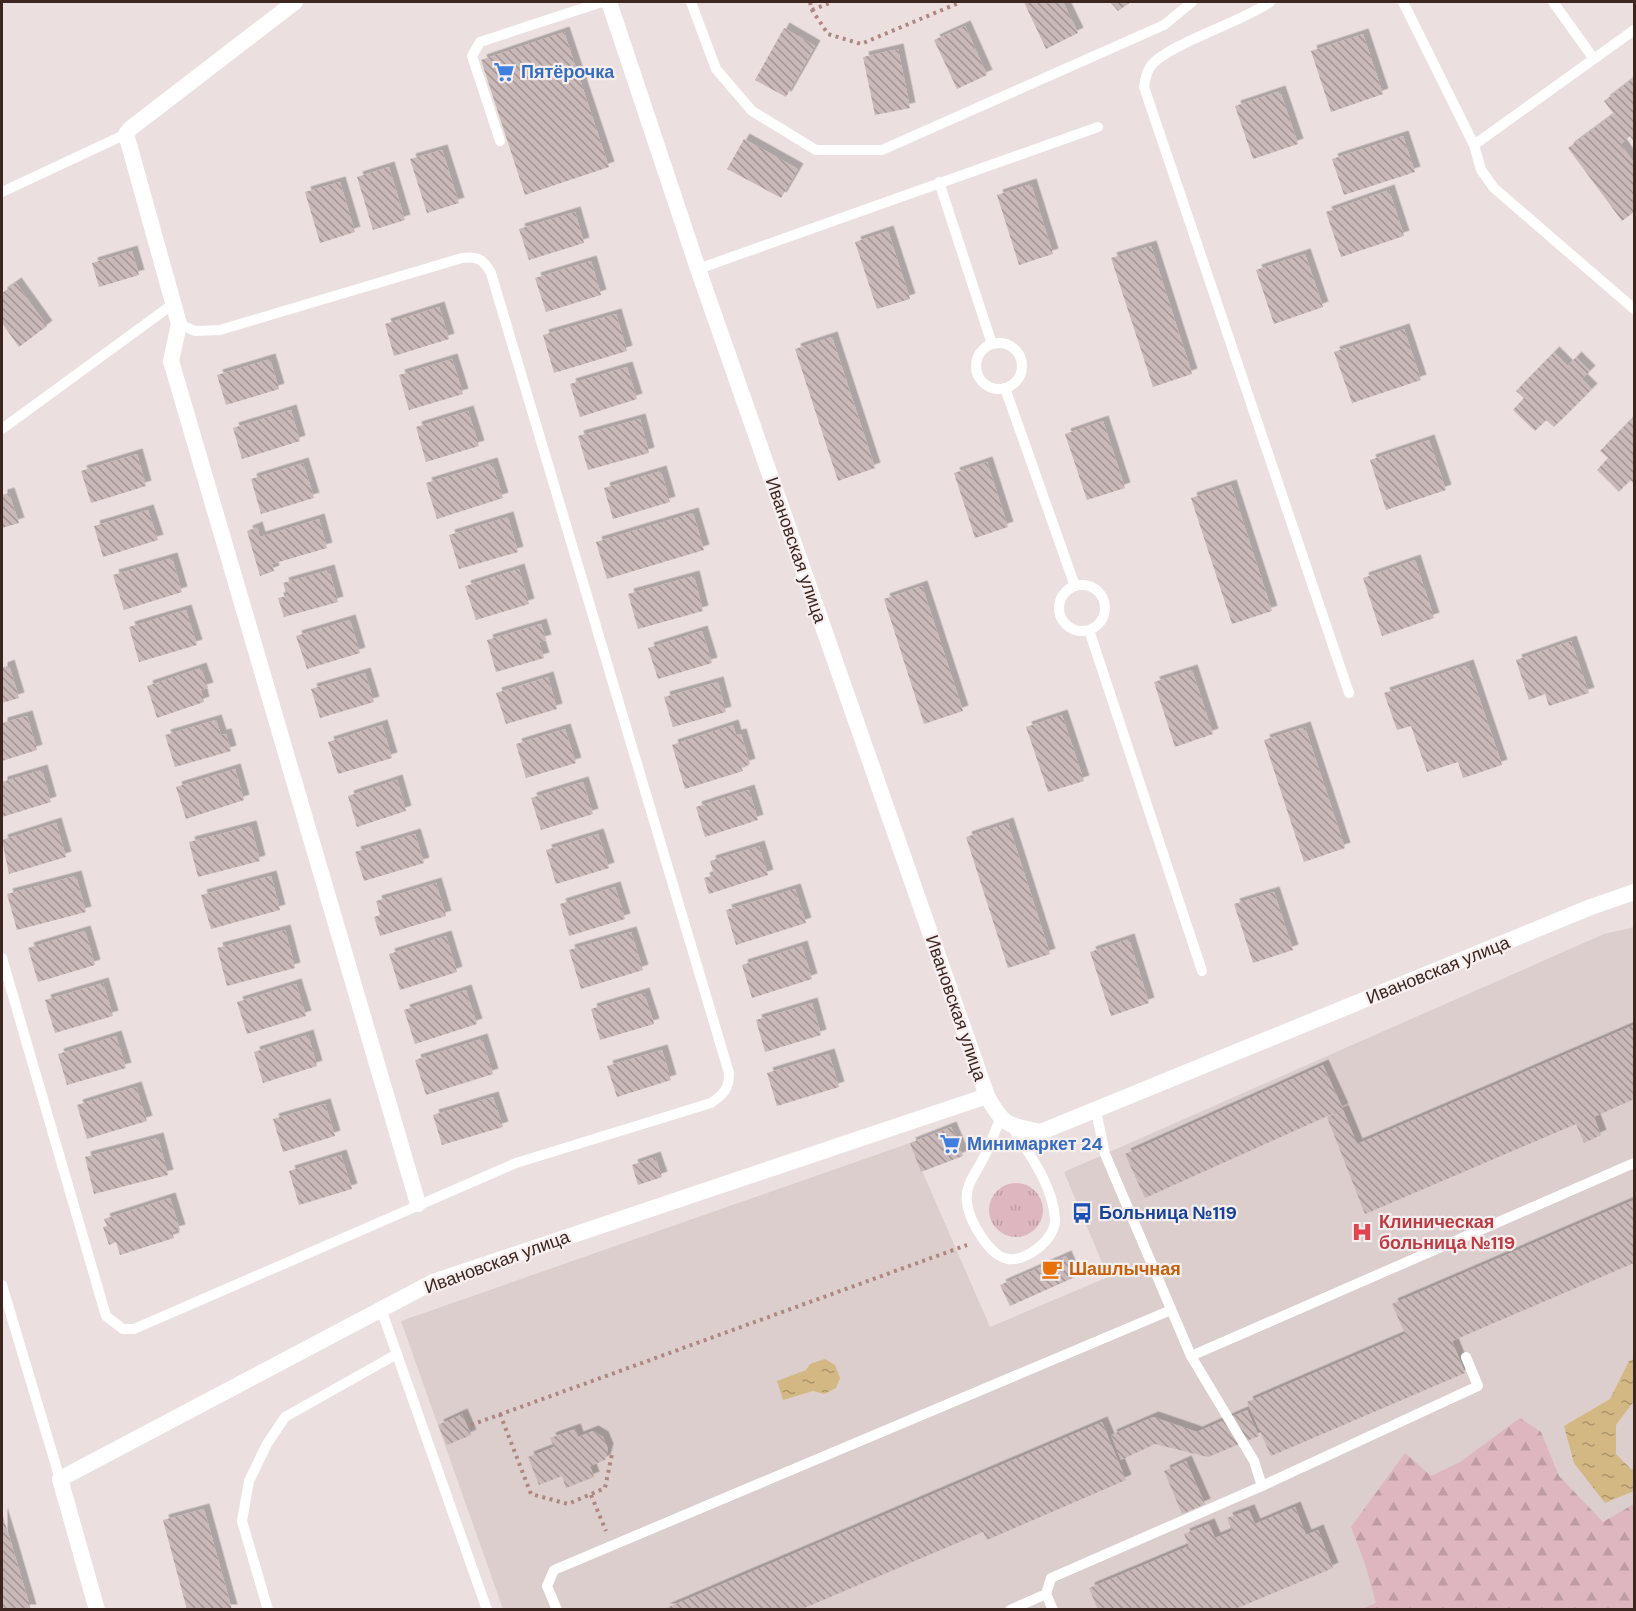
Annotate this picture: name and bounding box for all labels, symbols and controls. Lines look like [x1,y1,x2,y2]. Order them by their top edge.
supermarket icon: Пятёрочка [492,60,516,84]
place label: Пятёрочка [521,60,615,84]
street label: Ивановская улица [760,474,833,627]
street label: Ивановская улица [1363,930,1514,1010]
street label: Ивановская улица [920,932,993,1085]
supermarket icon: Минимаркет 24 [938,1132,962,1156]
place label: Минимаркет 24 [967,1132,1103,1156]
bus stop icon: Больница №119 [1070,1201,1094,1225]
place label: Больница №119 [1099,1201,1237,1225]
place label: Клиническая больница №119 [1379,1210,1515,1255]
hospital icon: Клиническая больница №119 [1350,1220,1374,1244]
street label: Ивановская улица [421,1224,574,1299]
cafe icon: Шашлычная [1040,1257,1064,1281]
place label: Шашлычная [1069,1257,1181,1281]

